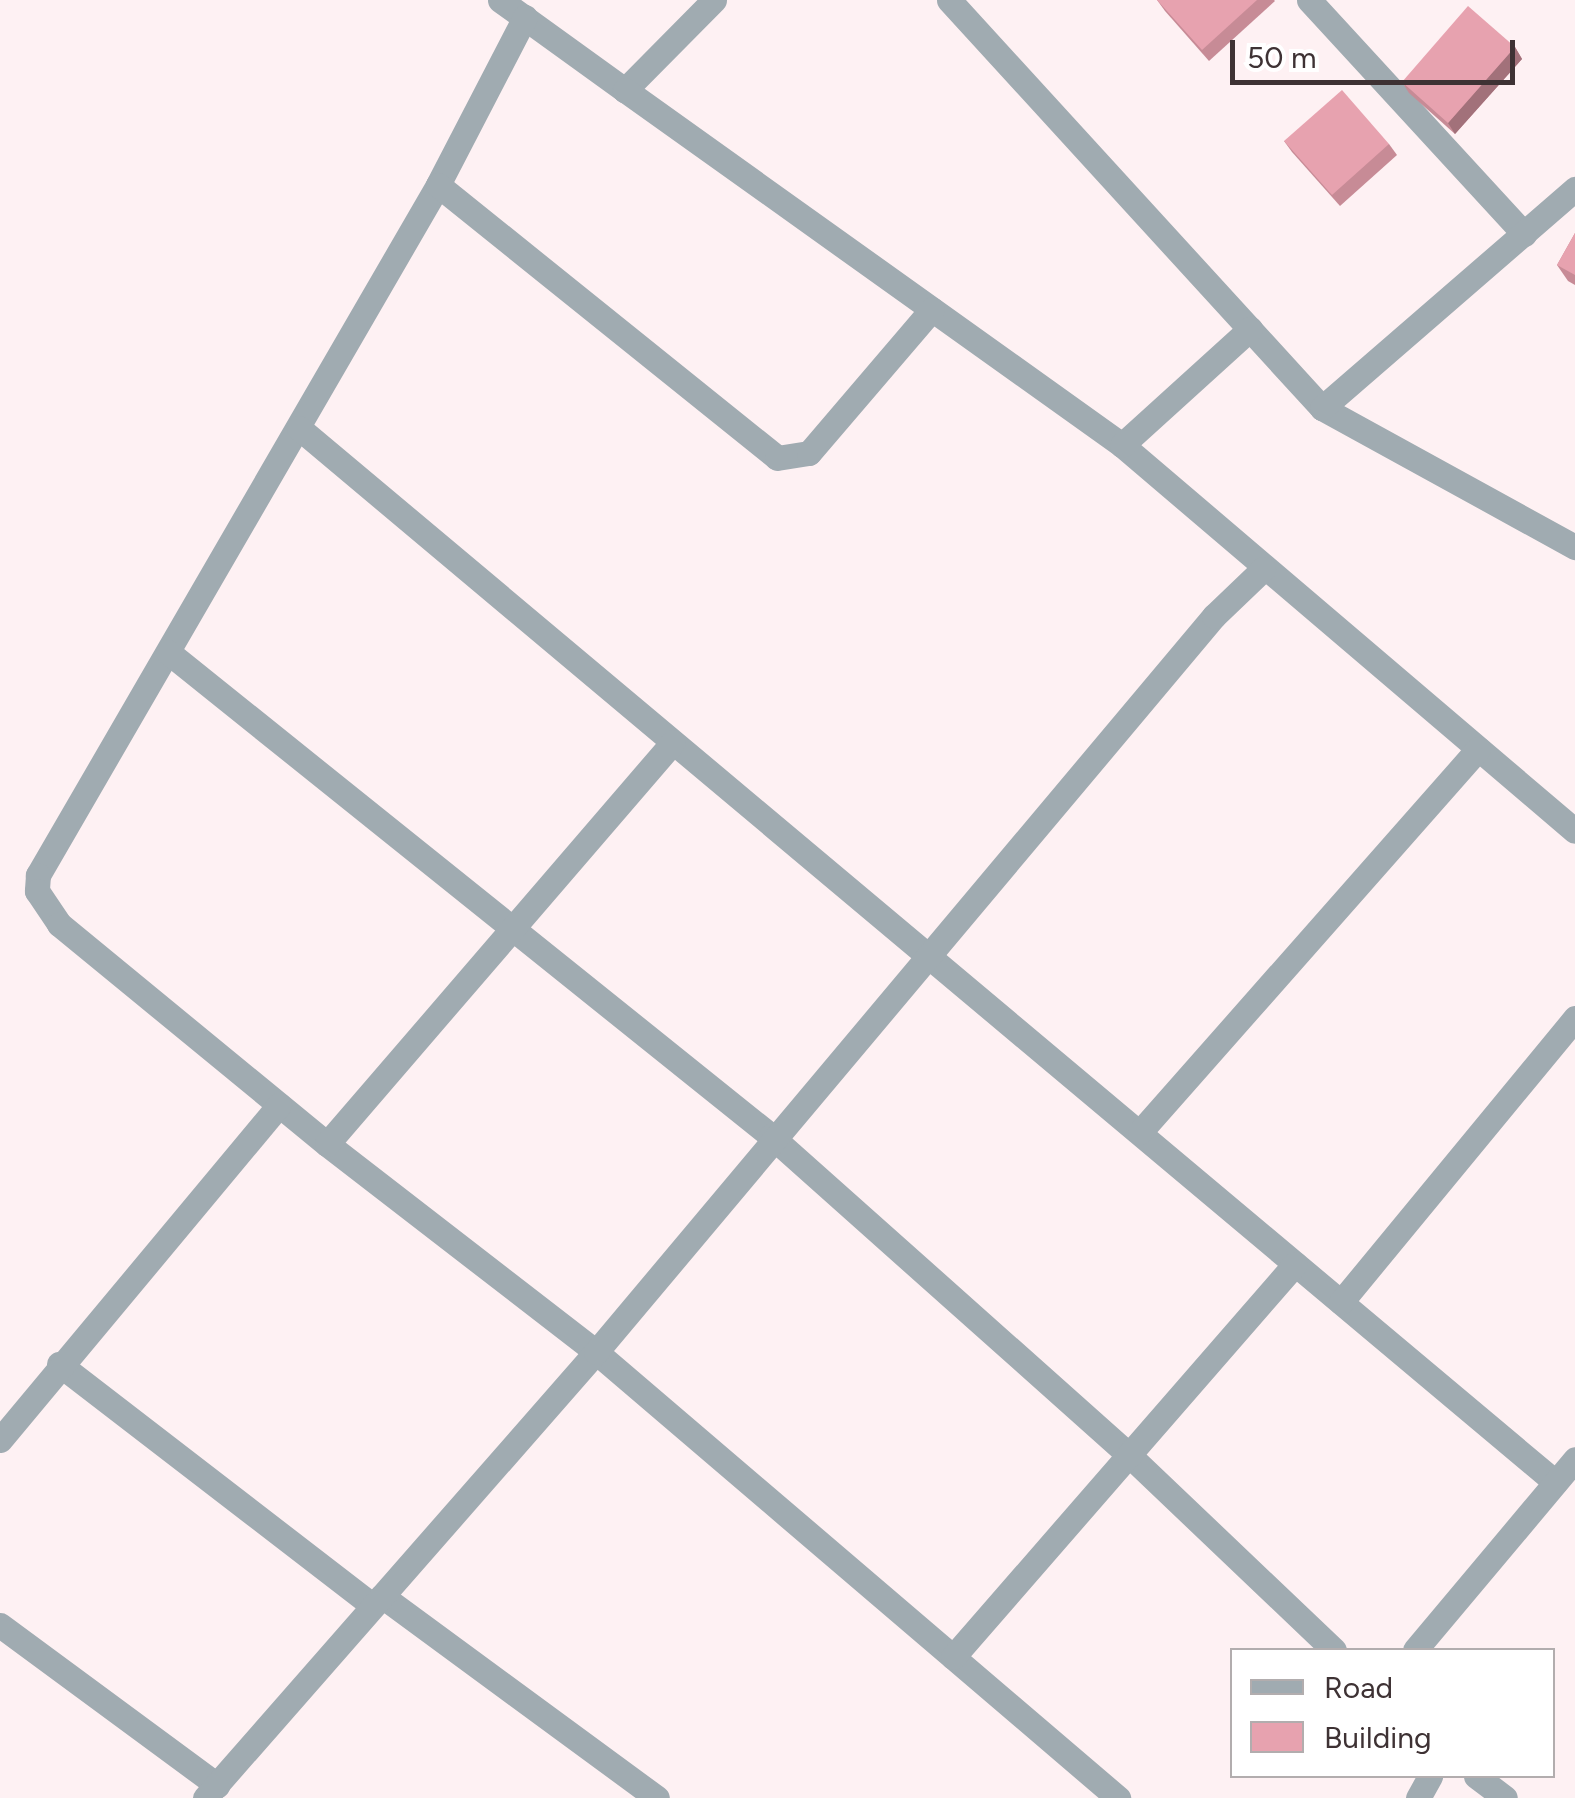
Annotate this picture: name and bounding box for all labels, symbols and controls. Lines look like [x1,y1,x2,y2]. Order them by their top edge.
scale bar [1235,20,1520,82]
text: 50 m [1247,39,1316,76]
legend [1230,1648,1555,1778]
text: Road [1324,1669,1393,1706]
text: Building [1324,1719,1432,1756]

